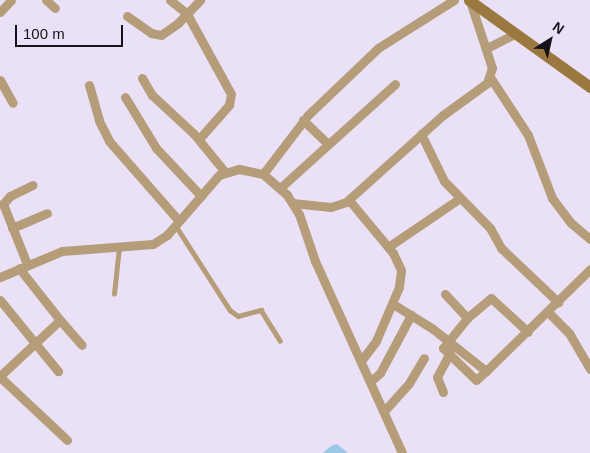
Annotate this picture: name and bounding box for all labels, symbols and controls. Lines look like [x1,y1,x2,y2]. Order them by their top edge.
scale bar [18,15,125,47]
north arrow [525,15,575,65]
text: N [550,18,567,37]
text: 100 m [23,25,65,42]

